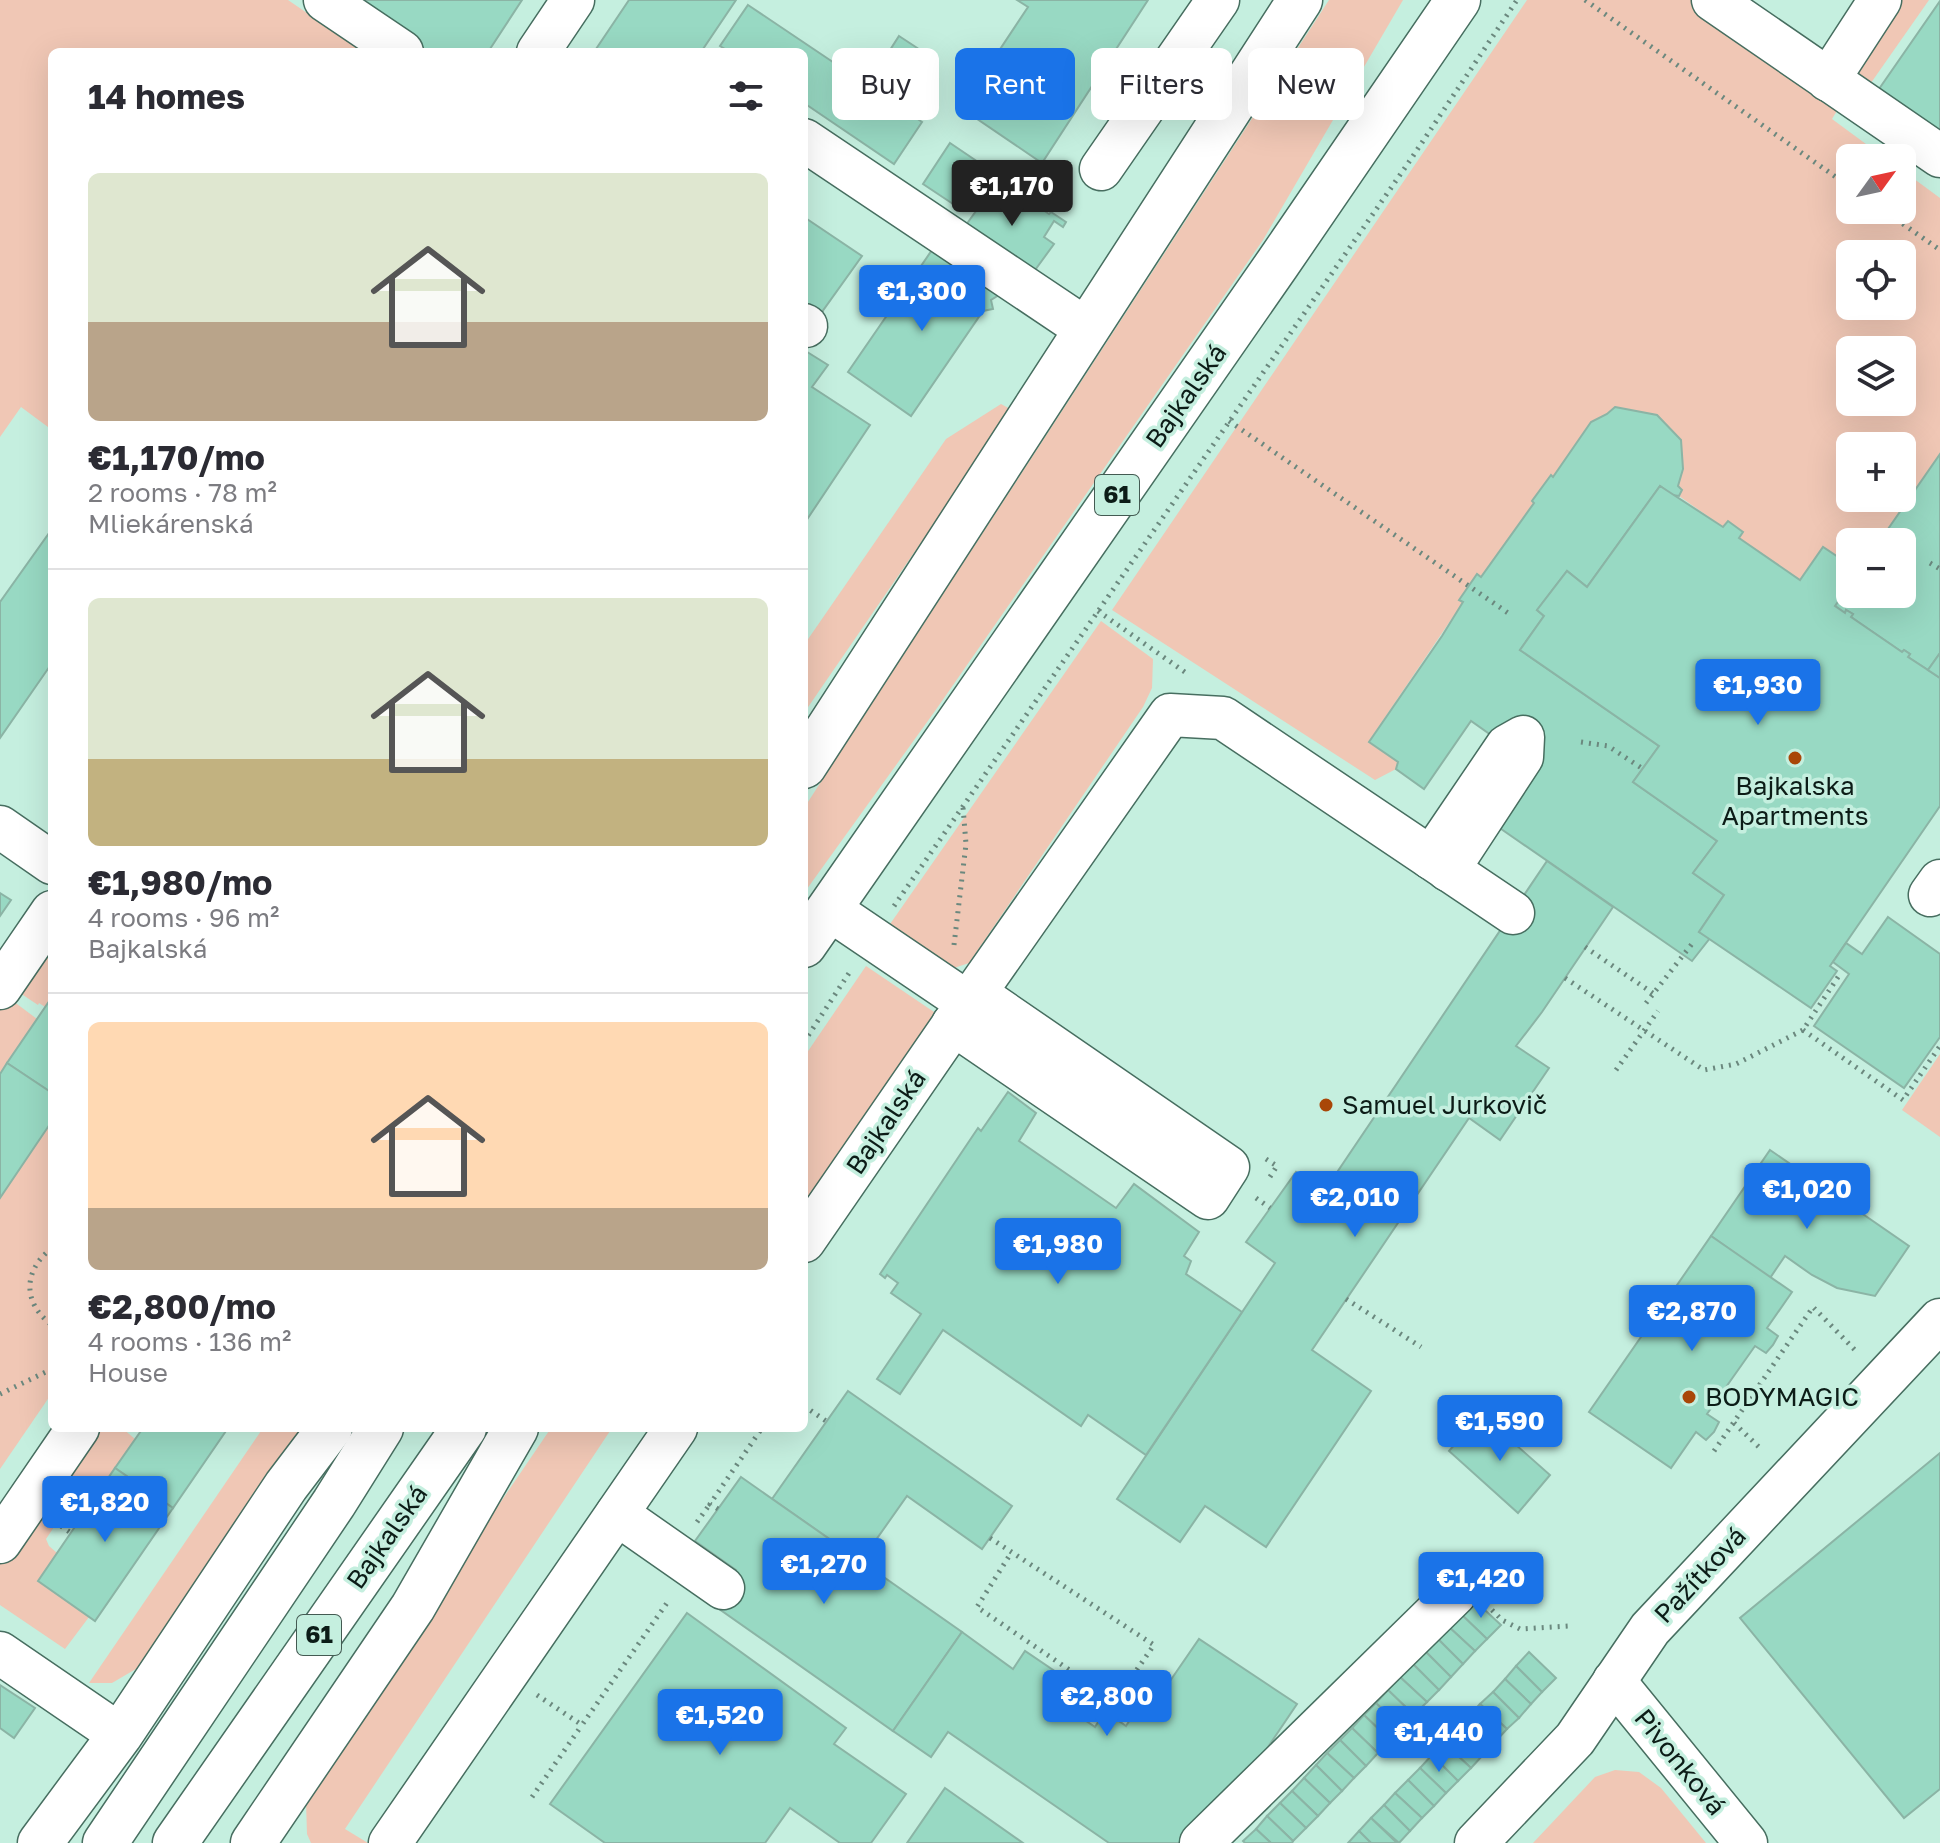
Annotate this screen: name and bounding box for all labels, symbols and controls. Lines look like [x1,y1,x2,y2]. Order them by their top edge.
chip: Buy [832,48,939,120]
chip: Rent [955,48,1075,120]
chip: Filters [1091,48,1232,120]
chip: New [1248,48,1364,120]
icon: filters [724,74,768,118]
text: 14 homes [88,76,245,116]
north arrow [1836,144,1916,224]
map controls [1836,144,1916,608]
pin: €1,170 [947,160,1077,228]
text: €1,170 [970,170,1054,201]
icon: home [356,225,500,369]
button: locate [1836,240,1916,320]
pin: €1,300 [857,265,987,333]
text: €1,300 [877,275,967,306]
button: layers [1836,336,1916,416]
street label: Bajkalská [1139,338,1233,454]
button: + [1836,432,1916,512]
text: €1,170/mo [88,437,265,477]
road number: 61 [1095,475,1139,515]
text: 2 rooms · 78 m² [88,477,277,508]
text: Mliekárenská [88,508,254,539]
button: − [1836,528,1916,608]
icon: home [356,650,500,794]
pin: €1,930 [1693,659,1823,727]
text: €1,930 [1713,669,1803,700]
marker: Bajkalska Apartments [1786,749,1804,767]
place label: Bajkalska Apartments [1721,770,1869,831]
text: €1,980/mo [88,862,272,902]
text: 4 rooms · 96 m² [88,902,279,933]
text: Bajkalská [88,933,207,964]
street label: Bajkalská [839,1064,932,1180]
icon: home [356,1074,500,1218]
place label: Samuel Jurkovič [1342,1089,1547,1120]
marker: Samuel Jurkovič [1317,1096,1335,1114]
pin: €1,020 [1742,1163,1872,1231]
pin: €2,010 [1290,1171,1420,1239]
text: €1,020 [1762,1173,1852,1204]
text: €2,010 [1310,1181,1400,1212]
pin: €1,980 [993,1218,1123,1286]
text: €1,980 [1013,1228,1103,1259]
pin: €2,870 [1627,1285,1757,1353]
text: €2,800/mo [88,1286,276,1326]
text: €2,870 [1647,1295,1737,1326]
text: 4 rooms · 136 m² [88,1326,291,1357]
text: House [88,1357,168,1388]
place label: BODYMAGIC [1705,1381,1859,1412]
marker: BODYMAGIC [1680,1388,1698,1406]
pin: €1,590 [1435,1395,1565,1463]
text: €1,590 [1455,1405,1545,1436]
pin: €1,820 [40,1476,170,1544]
street label: Bajkalská [340,1479,434,1595]
text: €1,820 [60,1486,150,1517]
street label: Pažítková [1647,1520,1752,1629]
pin: €1,270 [759,1538,889,1606]
text: €1,270 [781,1548,867,1579]
pin: €1,420 [1416,1552,1546,1620]
text: €1,420 [1436,1562,1526,1593]
road number: 61 [297,1615,341,1655]
pin: €2,800 [1042,1670,1172,1738]
text: €2,800 [1061,1680,1153,1711]
pin: €1,520 [655,1689,785,1757]
text: €1,520 [676,1699,764,1730]
street label: Pivonková [1628,1702,1733,1821]
pin: €1,440 [1374,1706,1504,1774]
text: €1,440 [1394,1716,1484,1747]

